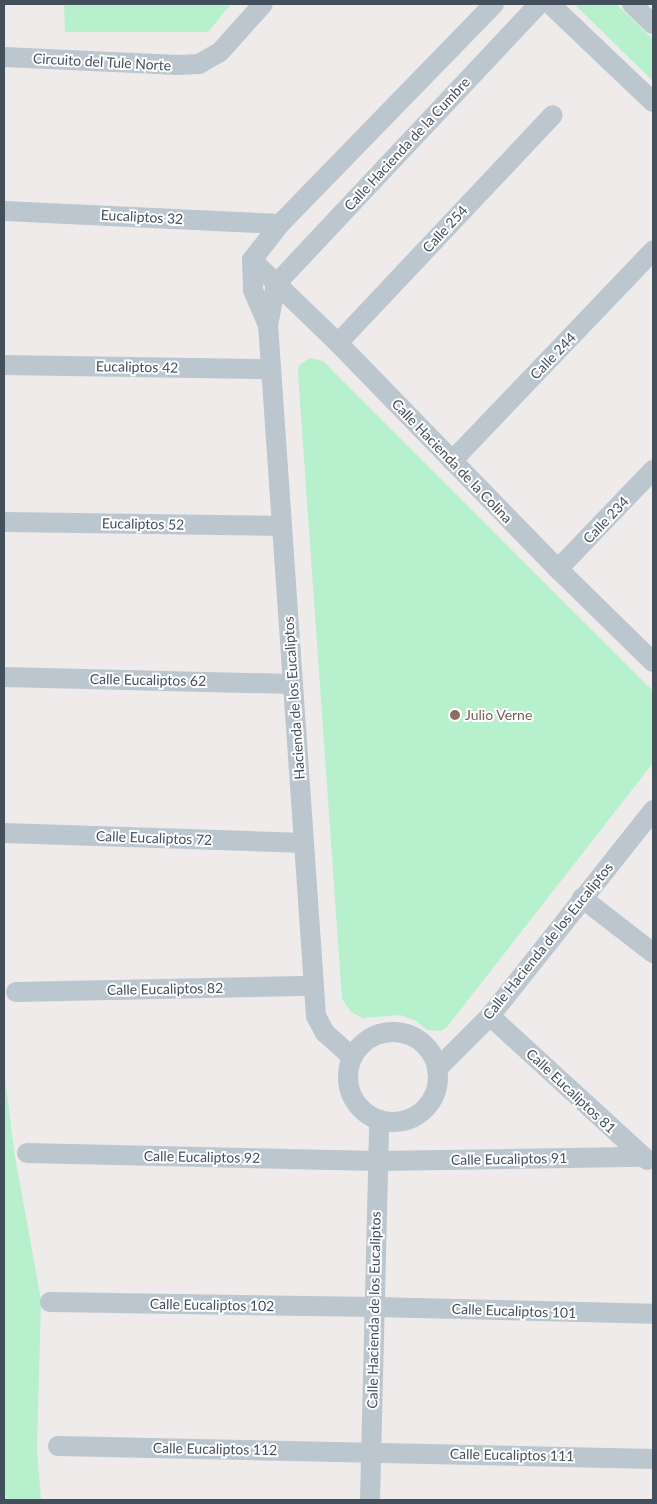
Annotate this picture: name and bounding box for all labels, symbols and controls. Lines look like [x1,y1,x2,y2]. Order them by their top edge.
street label: Circuito del Tule Norte [32,50,172,74]
street label: Calle Hacienda de la Cumbre [341,74,473,214]
street label: Calle 254 [419,202,471,256]
street label: Eucaliptos 32 [100,206,184,228]
street label: Calle 244 [527,329,579,383]
street label: Eucaliptos 42 [96,358,178,376]
street label: Calle Hacienda de la Colina [388,395,516,527]
street label: Calle 234 [580,493,632,547]
street label: Eucaliptos 52 [102,515,184,533]
street label: Hacienda de los Eucaliptos [280,616,308,780]
street label: Calle Eucaliptos 62 [90,671,206,689]
place label: Julio Verne [465,707,533,723]
marker: Julio Verne [449,709,461,721]
street label: Calle Eucaliptos 72 [96,828,212,848]
street label: Calle Hacienda de los Eucaliptos [479,859,617,1023]
street label: Calle Eucaliptos 82 [107,980,223,998]
street label: Calle Eucaliptos 81 [523,1045,619,1137]
street label: Calle Eucaliptos 92 [144,1148,260,1166]
street label: Calle Eucaliptos 91 [451,1150,567,1168]
street label: Calle Hacienda de los Eucaliptos [364,1211,384,1409]
street label: Calle Eucaliptos 102 [150,1296,274,1314]
street label: Calle Eucaliptos 101 [452,1300,576,1322]
street label: Calle Eucaliptos 112 [153,1440,277,1458]
street label: Calle Eucaliptos 111 [450,1446,574,1464]

